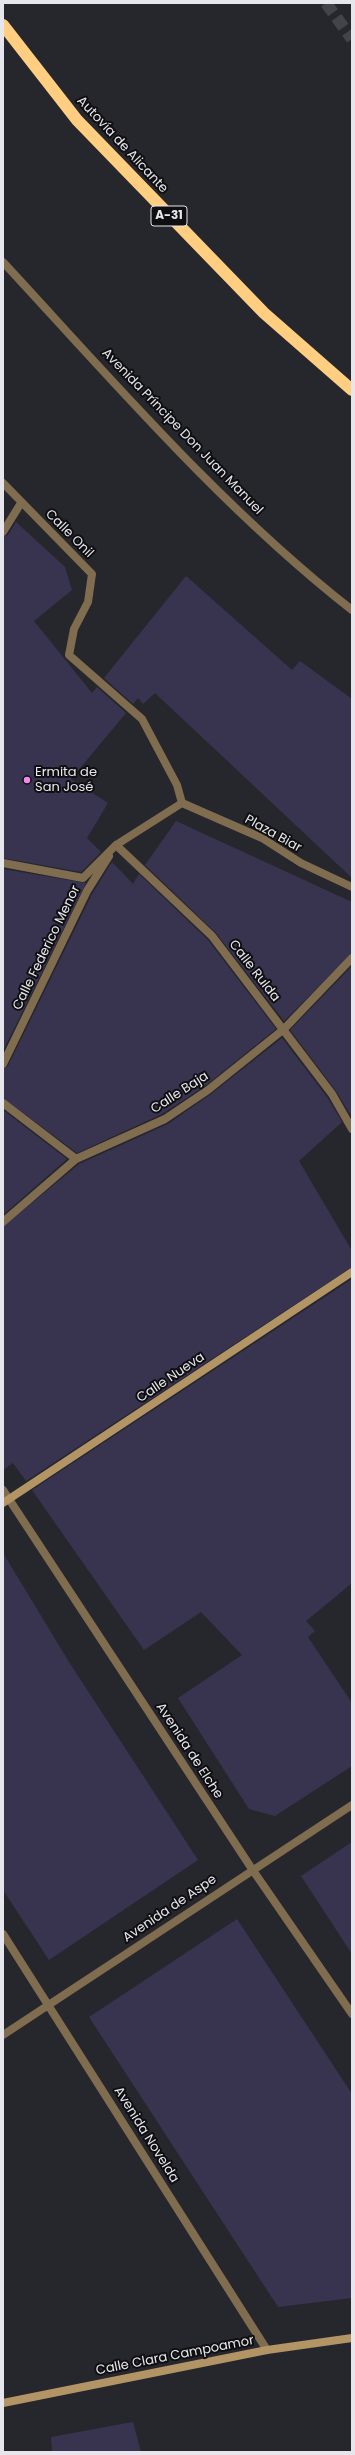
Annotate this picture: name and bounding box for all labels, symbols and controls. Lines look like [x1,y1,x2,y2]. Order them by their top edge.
street label: Autovía de Alicante [73,94,171,196]
road number: A-31 [151,206,187,226]
street label: Avenida Príncipe Don Juan Manuel [98,346,266,518]
street label: Calle Onil [42,507,96,561]
place label: Ermita de San José [35,765,97,796]
marker: Ermita de San José [22,775,32,785]
street label: Plaza Biar [242,812,304,856]
street label: Calle Federico Menor [10,883,84,1013]
street label: Calle Rulda [225,937,283,1005]
street label: Calle Baja [148,1069,212,1117]
street label: Calle Nueva [134,1350,208,1406]
street label: Avenida de Elche [152,1700,226,1802]
street label: Avenida de Aspe [120,1872,220,1946]
street label: Avenida Novelda [110,2084,182,2186]
street label: Calle Clara Campoamor [95,2333,255,2379]

